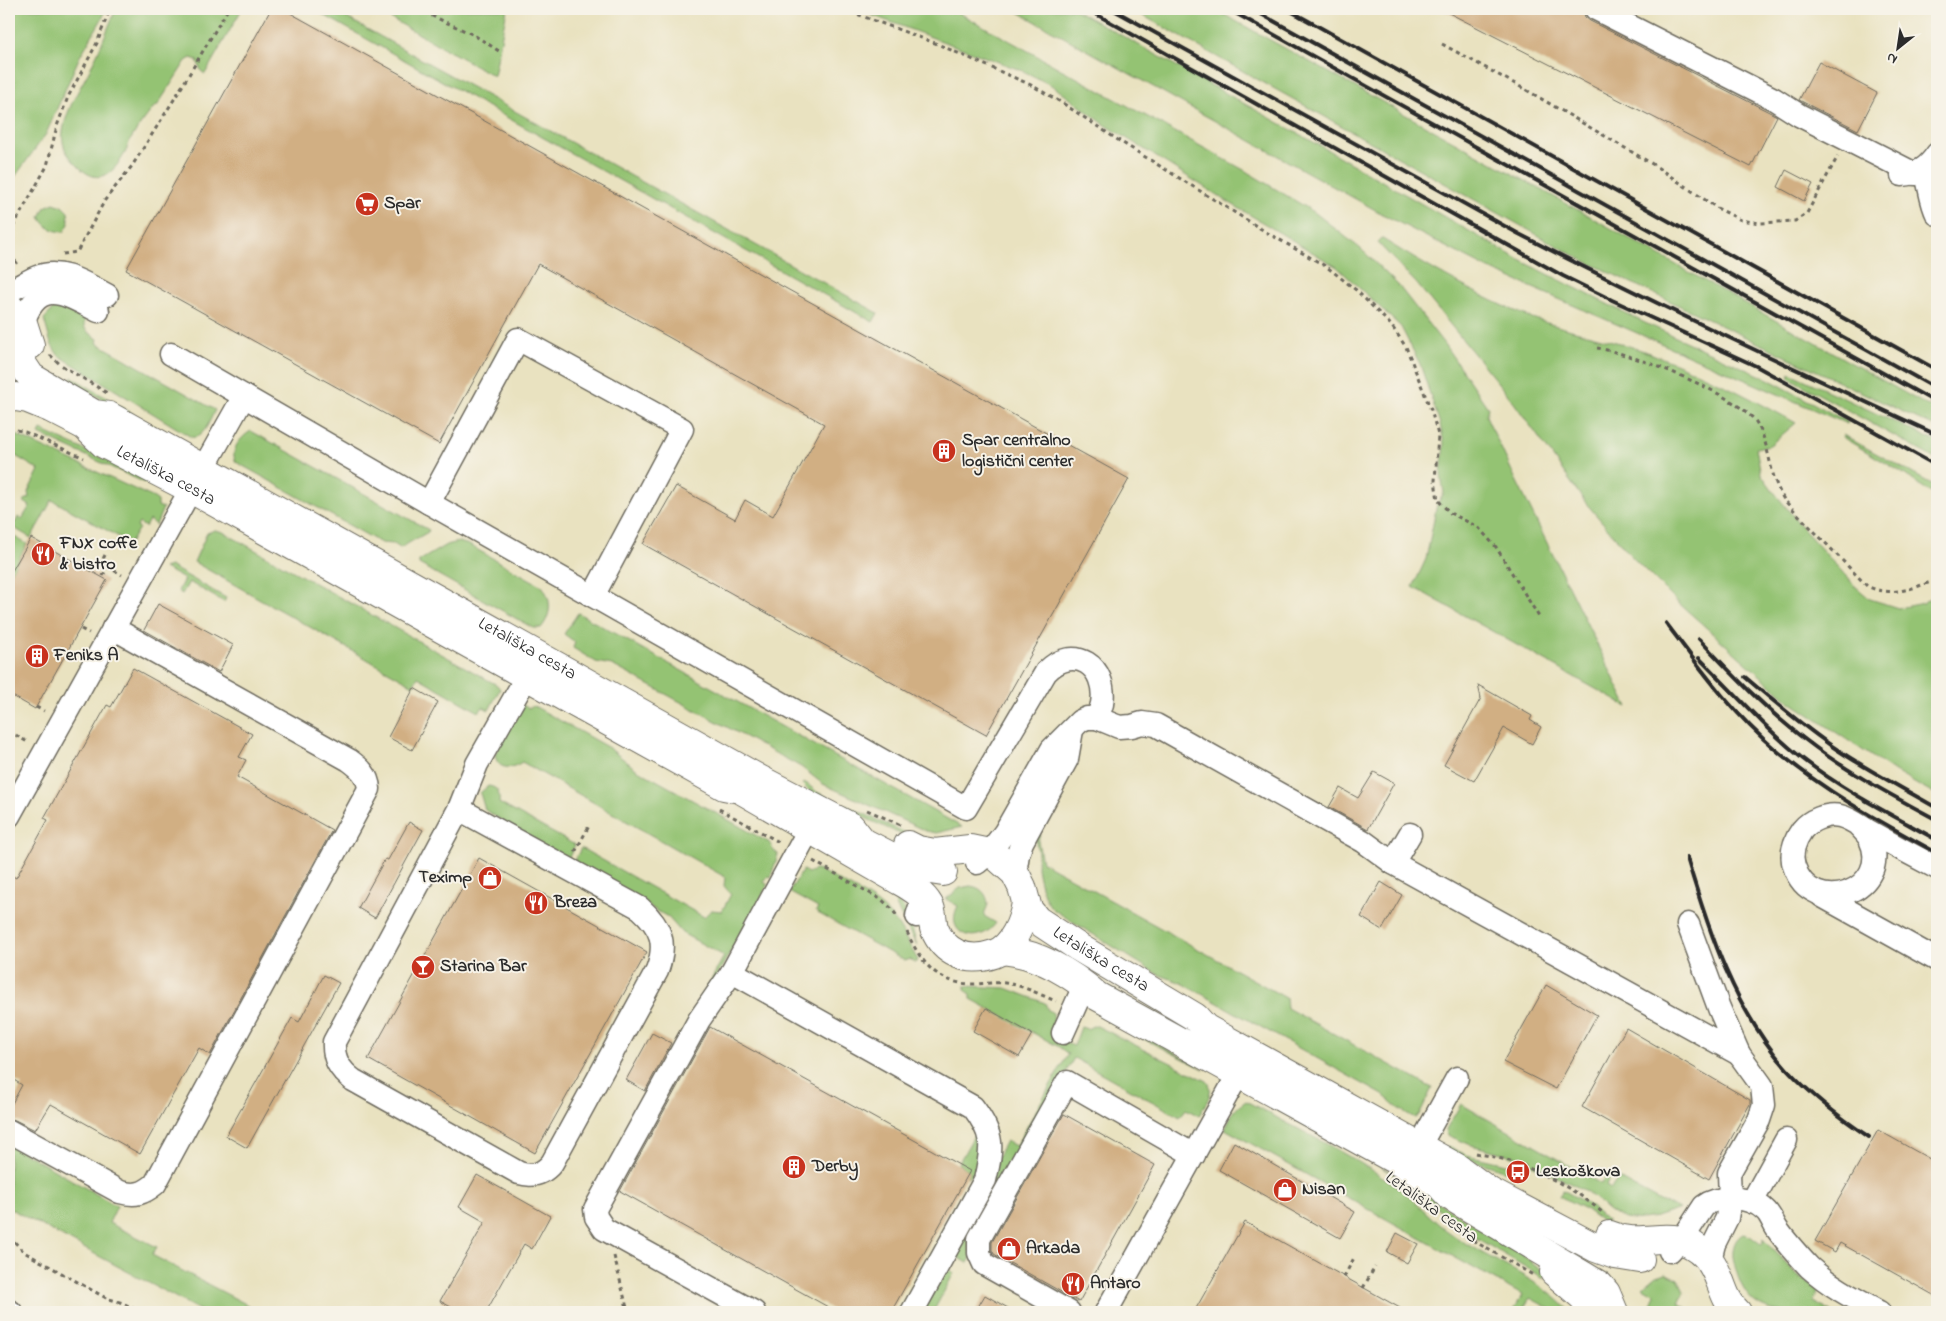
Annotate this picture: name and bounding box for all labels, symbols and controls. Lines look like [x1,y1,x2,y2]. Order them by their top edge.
north arrow [1874,22,1924,72]
text: N [1883,47,1902,69]
supermarket icon: Spar [354,191,380,217]
place label: Spar [384,191,421,217]
place label: Spar centralno logistični center [962,428,1074,476]
building icon: Spar centralno logistični center [931,438,957,464]
street label: Letališka cesta [111,439,220,513]
place label: FNX coffe & bistro [59,531,138,578]
restaurant icon: FNX coffe & bistro [30,541,56,567]
street label: Letališka cesta [473,611,581,687]
building icon: Feniks A [24,643,50,669]
place label: Feniks A [53,643,118,669]
place label: Teximp [419,865,472,891]
shop icon: Teximp [477,865,503,891]
restaurant icon: Breza [523,890,549,916]
place label: Breza [553,890,597,916]
street label: Letališka cesta [1047,920,1154,1000]
bar icon: Starina Bar [410,954,436,980]
place label: Starina Bar [440,954,527,980]
building icon: Derby [781,1154,807,1180]
place label: Derby [811,1154,858,1181]
bus stop icon: Leskoškova [1505,1159,1531,1185]
place label: Leskoškova [1536,1159,1620,1185]
street label: Letališka cesta [1379,1165,1483,1251]
shop icon: Nisan [1272,1177,1298,1203]
place label: Nisan [1302,1177,1345,1203]
shop icon: Arkada [996,1236,1022,1262]
place label: Arkada [1026,1236,1080,1262]
restaurant icon: Antaro [1060,1271,1086,1297]
place label: Antaro [1090,1271,1141,1297]

